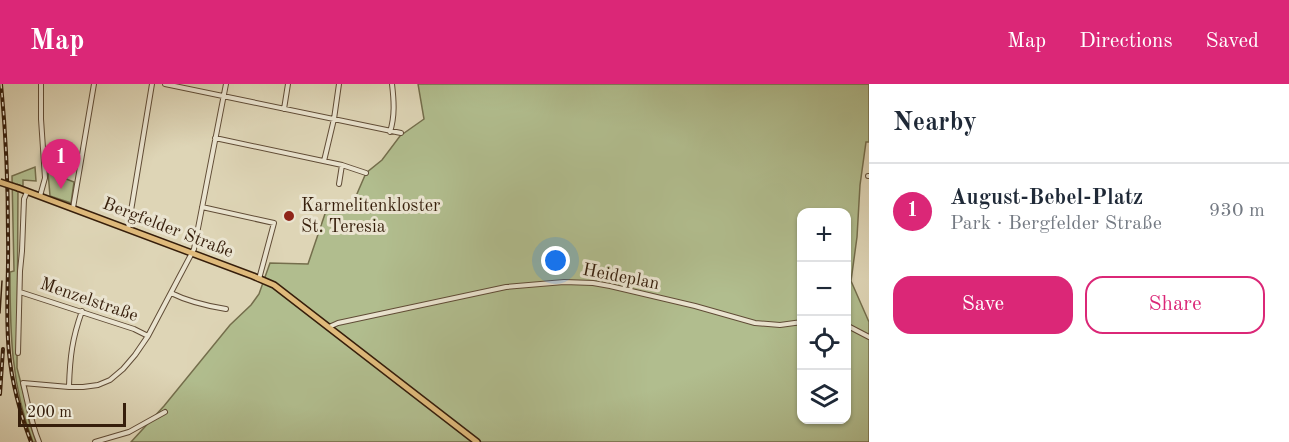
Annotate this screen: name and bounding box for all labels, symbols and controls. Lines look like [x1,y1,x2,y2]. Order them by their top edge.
text: Map [30,28,84,56]
text: Map [1007,31,1046,52]
text: Directions [1079,31,1173,52]
text: Saved [1206,31,1259,52]
text: Nearby [893,110,977,136]
pin: 1 [42,140,80,189]
text: August-Bebel-Platz [950,187,1143,209]
street label: Bergfelder Straße [100,195,236,261]
place label: Karmelitenkloster St. Teresia [301,197,441,236]
text: 1 [907,201,918,221]
text: 930 m [1209,201,1265,221]
map controls [797,208,851,424]
button: + [797,208,851,262]
marker: Karmelitenkloster St. Teresia [282,209,296,223]
text: Park · Bergfelder Straße [950,214,1162,234]
your location [541,246,570,275]
street label: Heideplan [581,261,661,293]
button: − [797,262,851,316]
street label: Menzelstraße [38,275,140,325]
button: Save [893,276,1073,334]
button: Share [1085,276,1265,334]
button: locate [797,316,851,370]
button: layers [797,370,851,424]
scale bar [18,400,126,428]
text: 200 m [27,405,72,421]

